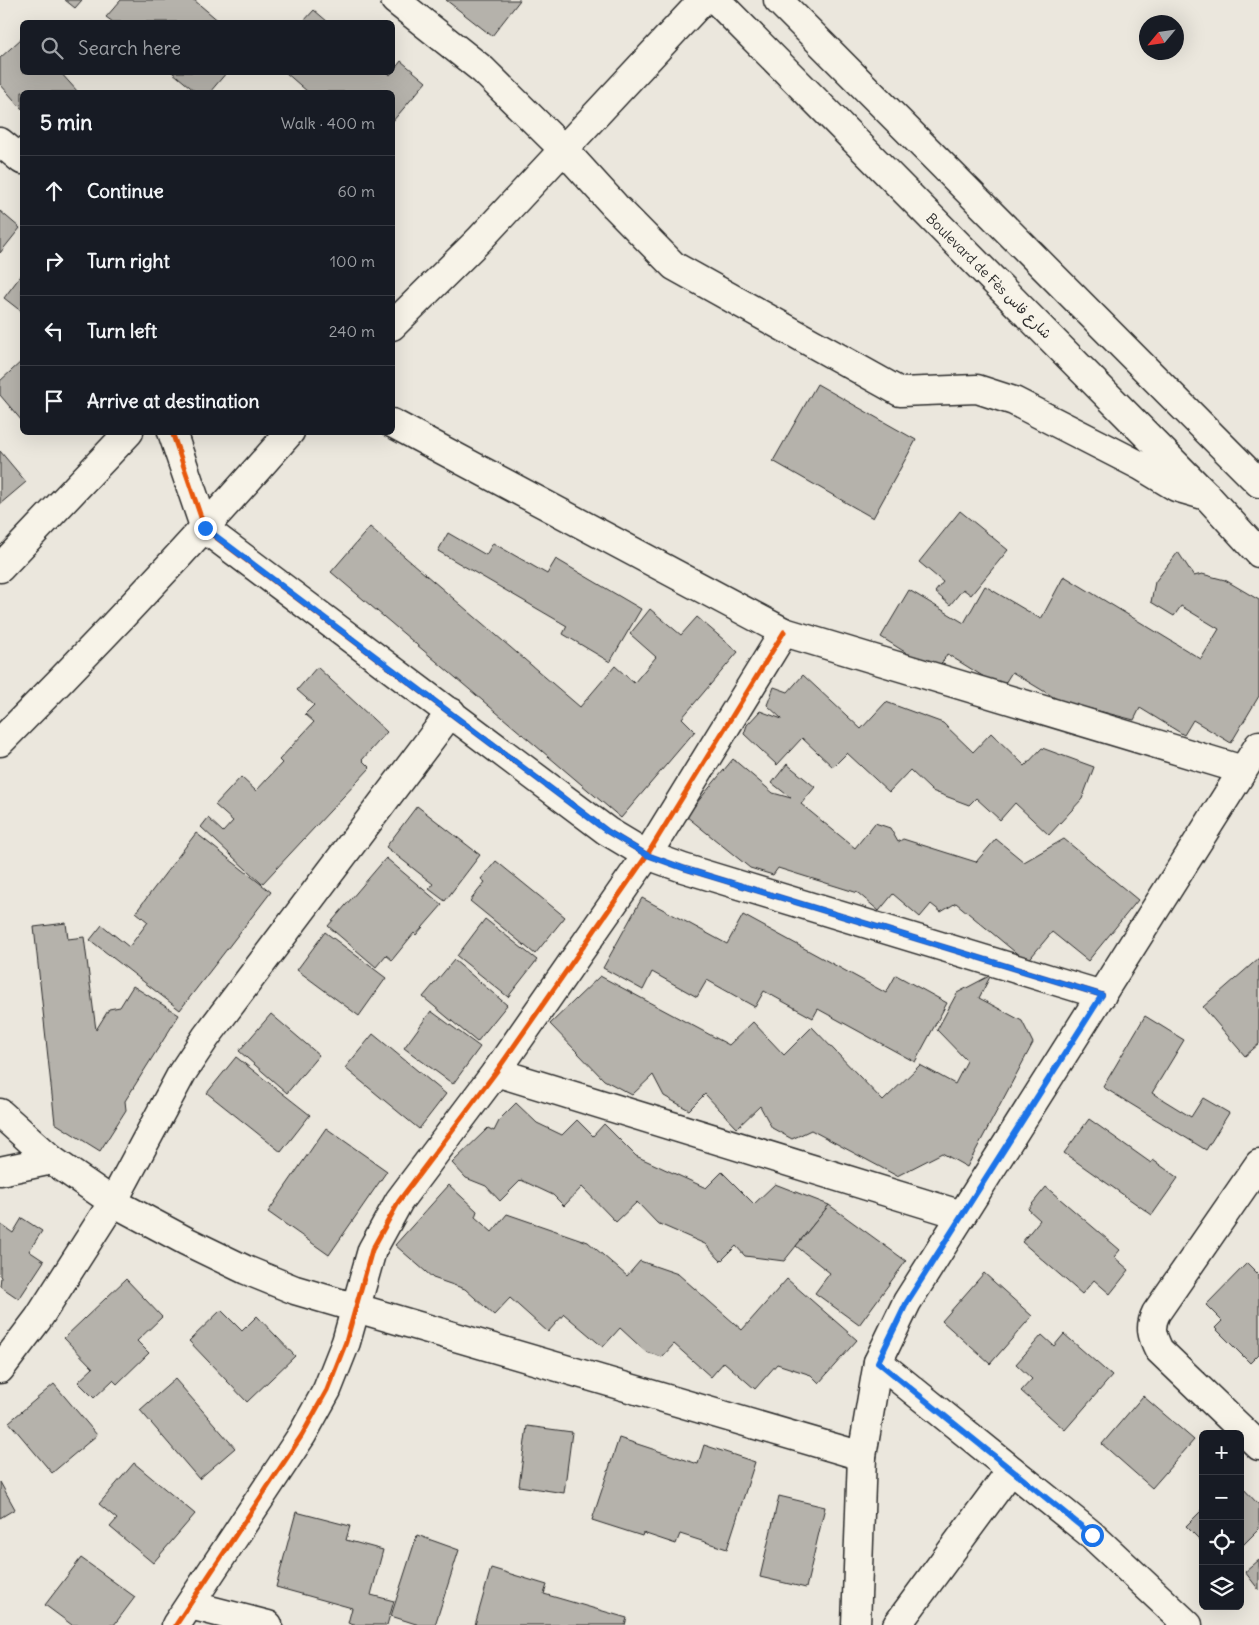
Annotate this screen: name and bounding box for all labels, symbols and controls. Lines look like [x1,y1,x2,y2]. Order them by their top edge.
north arrow [1139,15,1184,60]
search box [20,20,395,75]
icon: search [38,34,66,62]
text: Search here [78,36,181,60]
text: 5 min [40,109,92,136]
text: Walk · 400 m [281,113,375,133]
icon: ahead [40,177,68,205]
text: Continue [87,179,164,203]
text: 60 m [337,181,375,201]
street label: Boulevard de Fès شارع فاس [922,209,1056,343]
icon: right [40,247,68,275]
text: Turn right [87,249,170,273]
text: 100 m [330,251,375,271]
icon: left [40,317,68,345]
text: Turn left [87,319,157,343]
text: 240 m [329,321,375,341]
icon: arrive [40,387,68,415]
text: Arrive at destination [87,389,260,413]
route end [194,517,217,540]
map controls [1199,1430,1244,1610]
button: + [1199,1430,1244,1475]
button: − [1199,1475,1244,1520]
button: locate [1199,1520,1244,1565]
route start [1081,1524,1104,1547]
button: layers [1199,1565,1244,1610]

